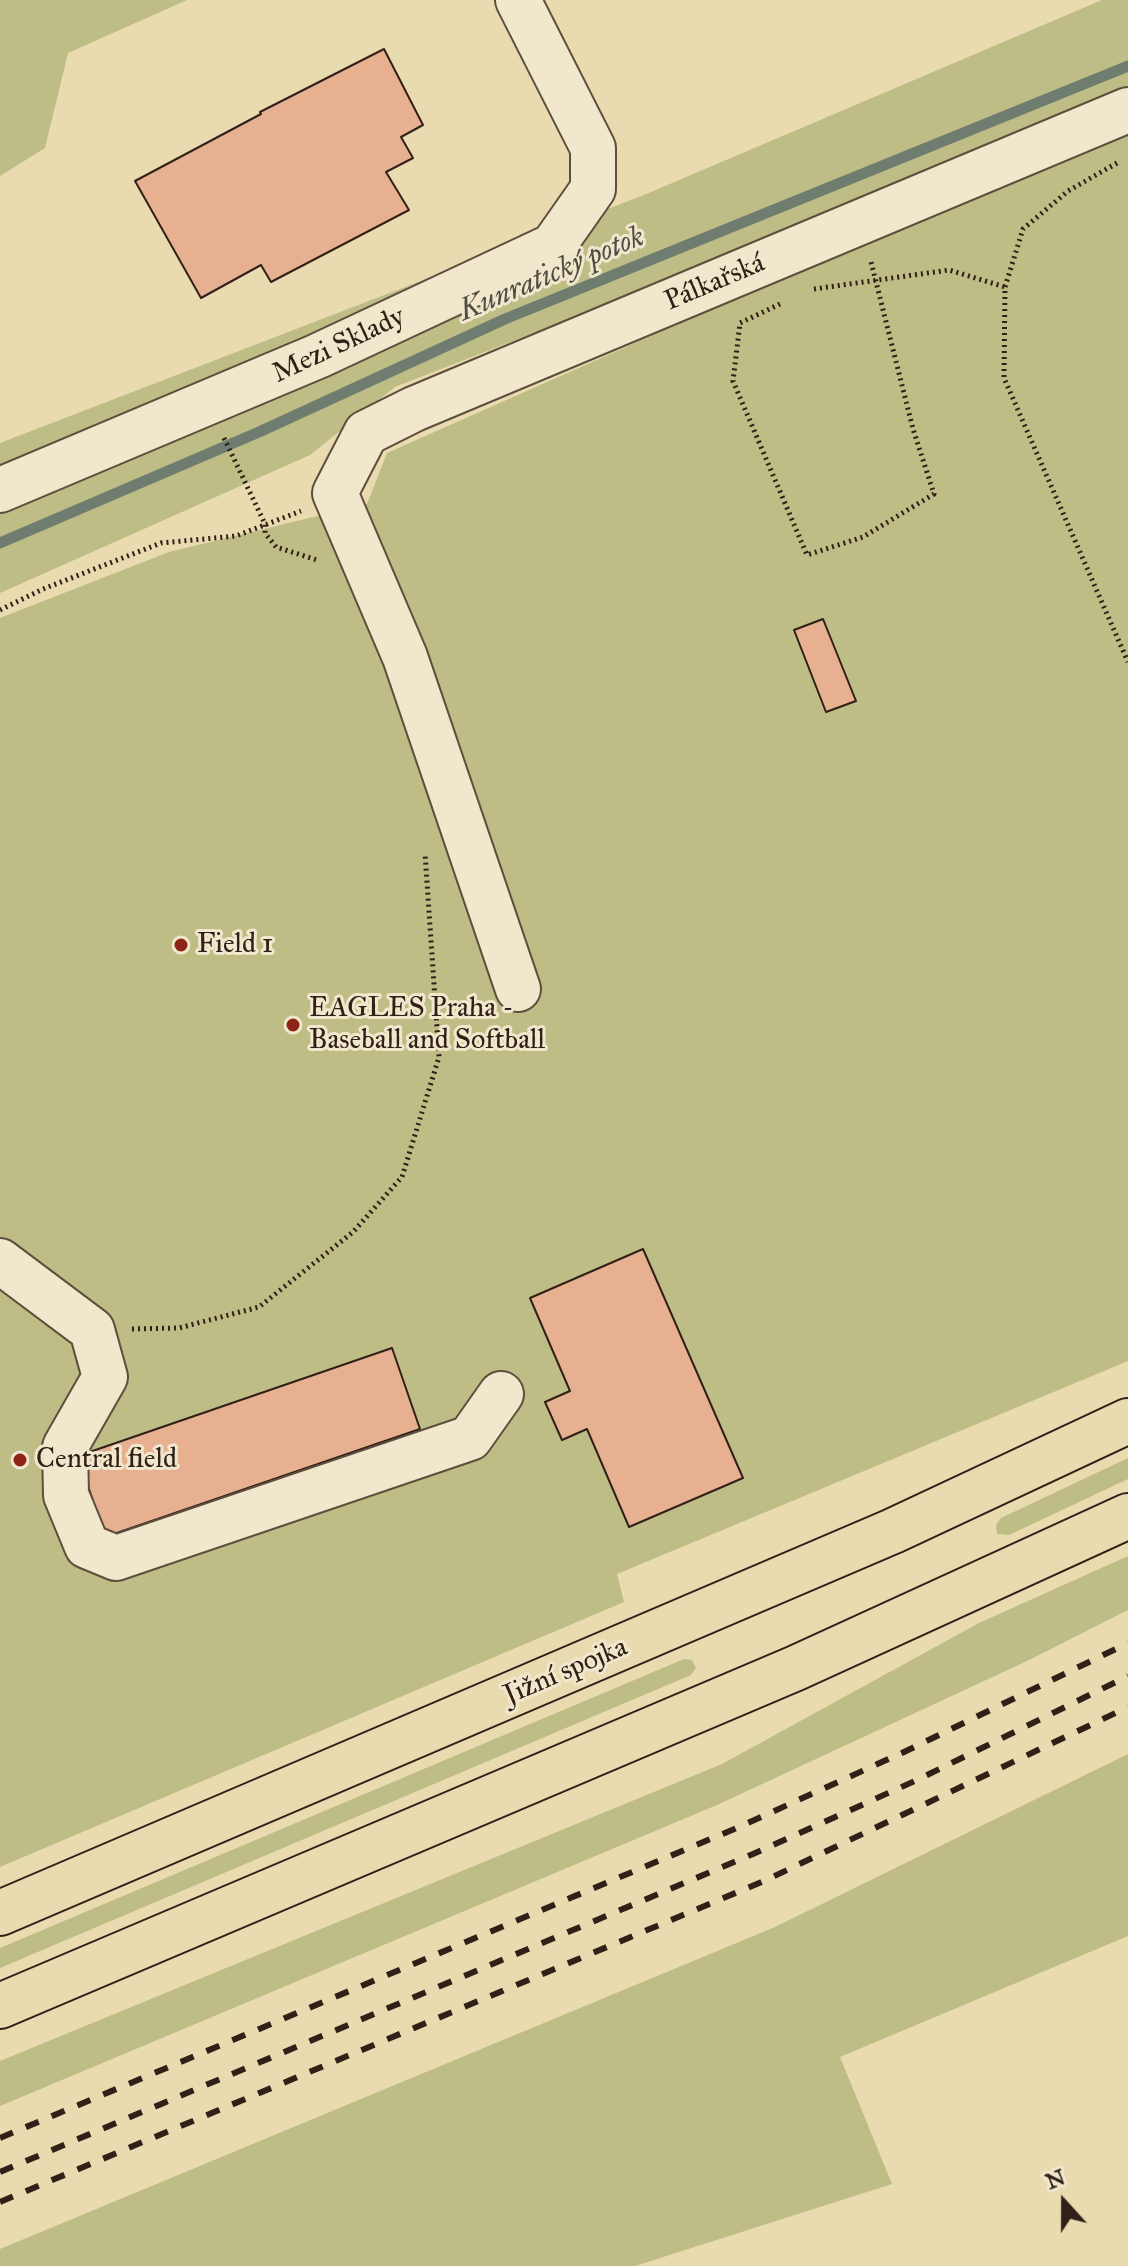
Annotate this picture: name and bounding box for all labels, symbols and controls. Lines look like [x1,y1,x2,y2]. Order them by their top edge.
water label: Kunratický potok [454,220,650,330]
street label: Pálkařská [660,247,770,319]
street label: Mezi Sklady [267,301,411,391]
place label: Field 1 [197,928,273,962]
marker: Field 1 [172,936,190,954]
place label: EAGLES Praha - Baseball and Softball [309,992,545,1058]
marker: EAGLES Praha - Baseball and Softball [284,1016,302,1034]
place label: Central field [36,1443,177,1477]
marker: Central field [11,1451,29,1469]
street label: Jižní spojka [499,1631,633,1713]
north arrow [1024,2162,1104,2242]
text: N [1042,2163,1069,2195]

